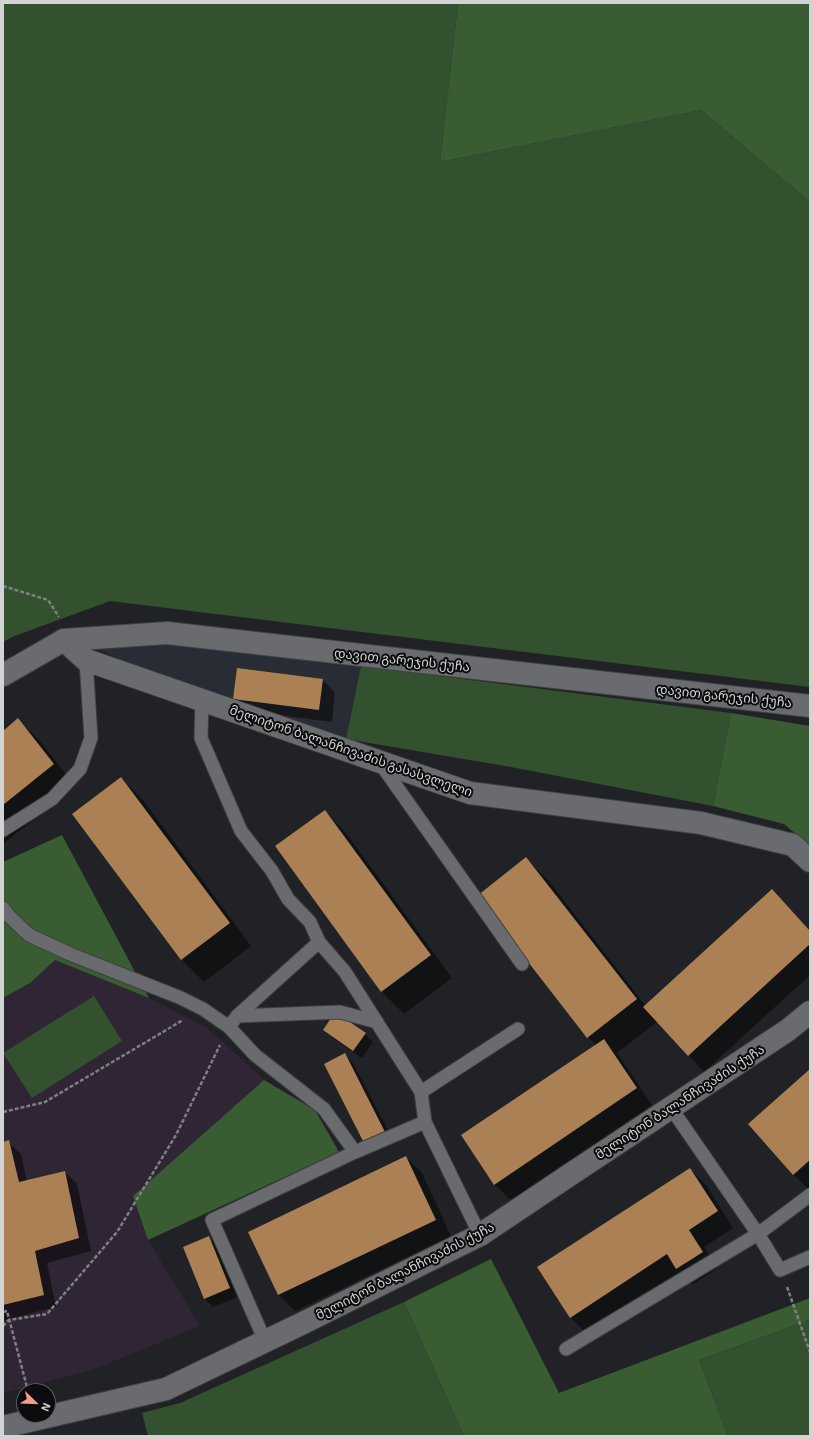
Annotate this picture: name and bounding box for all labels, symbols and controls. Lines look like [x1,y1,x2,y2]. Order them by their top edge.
street label: დავით გარეჯის ქუჩა [334,645,470,675]
street label: დავით გარეჯის ქუჩა [656,681,792,711]
street label: მელიტონ ბალანჩივაძის გასასვლელი [228,702,474,800]
street label: მელიტონ ბალანჩივაძის ქუჩა [593,1041,767,1163]
street label: მელიტონ ბალანჩივაძის ქუჩა [313,1219,497,1323]
north arrow [16,1383,56,1423]
text: N [39,1401,54,1414]

